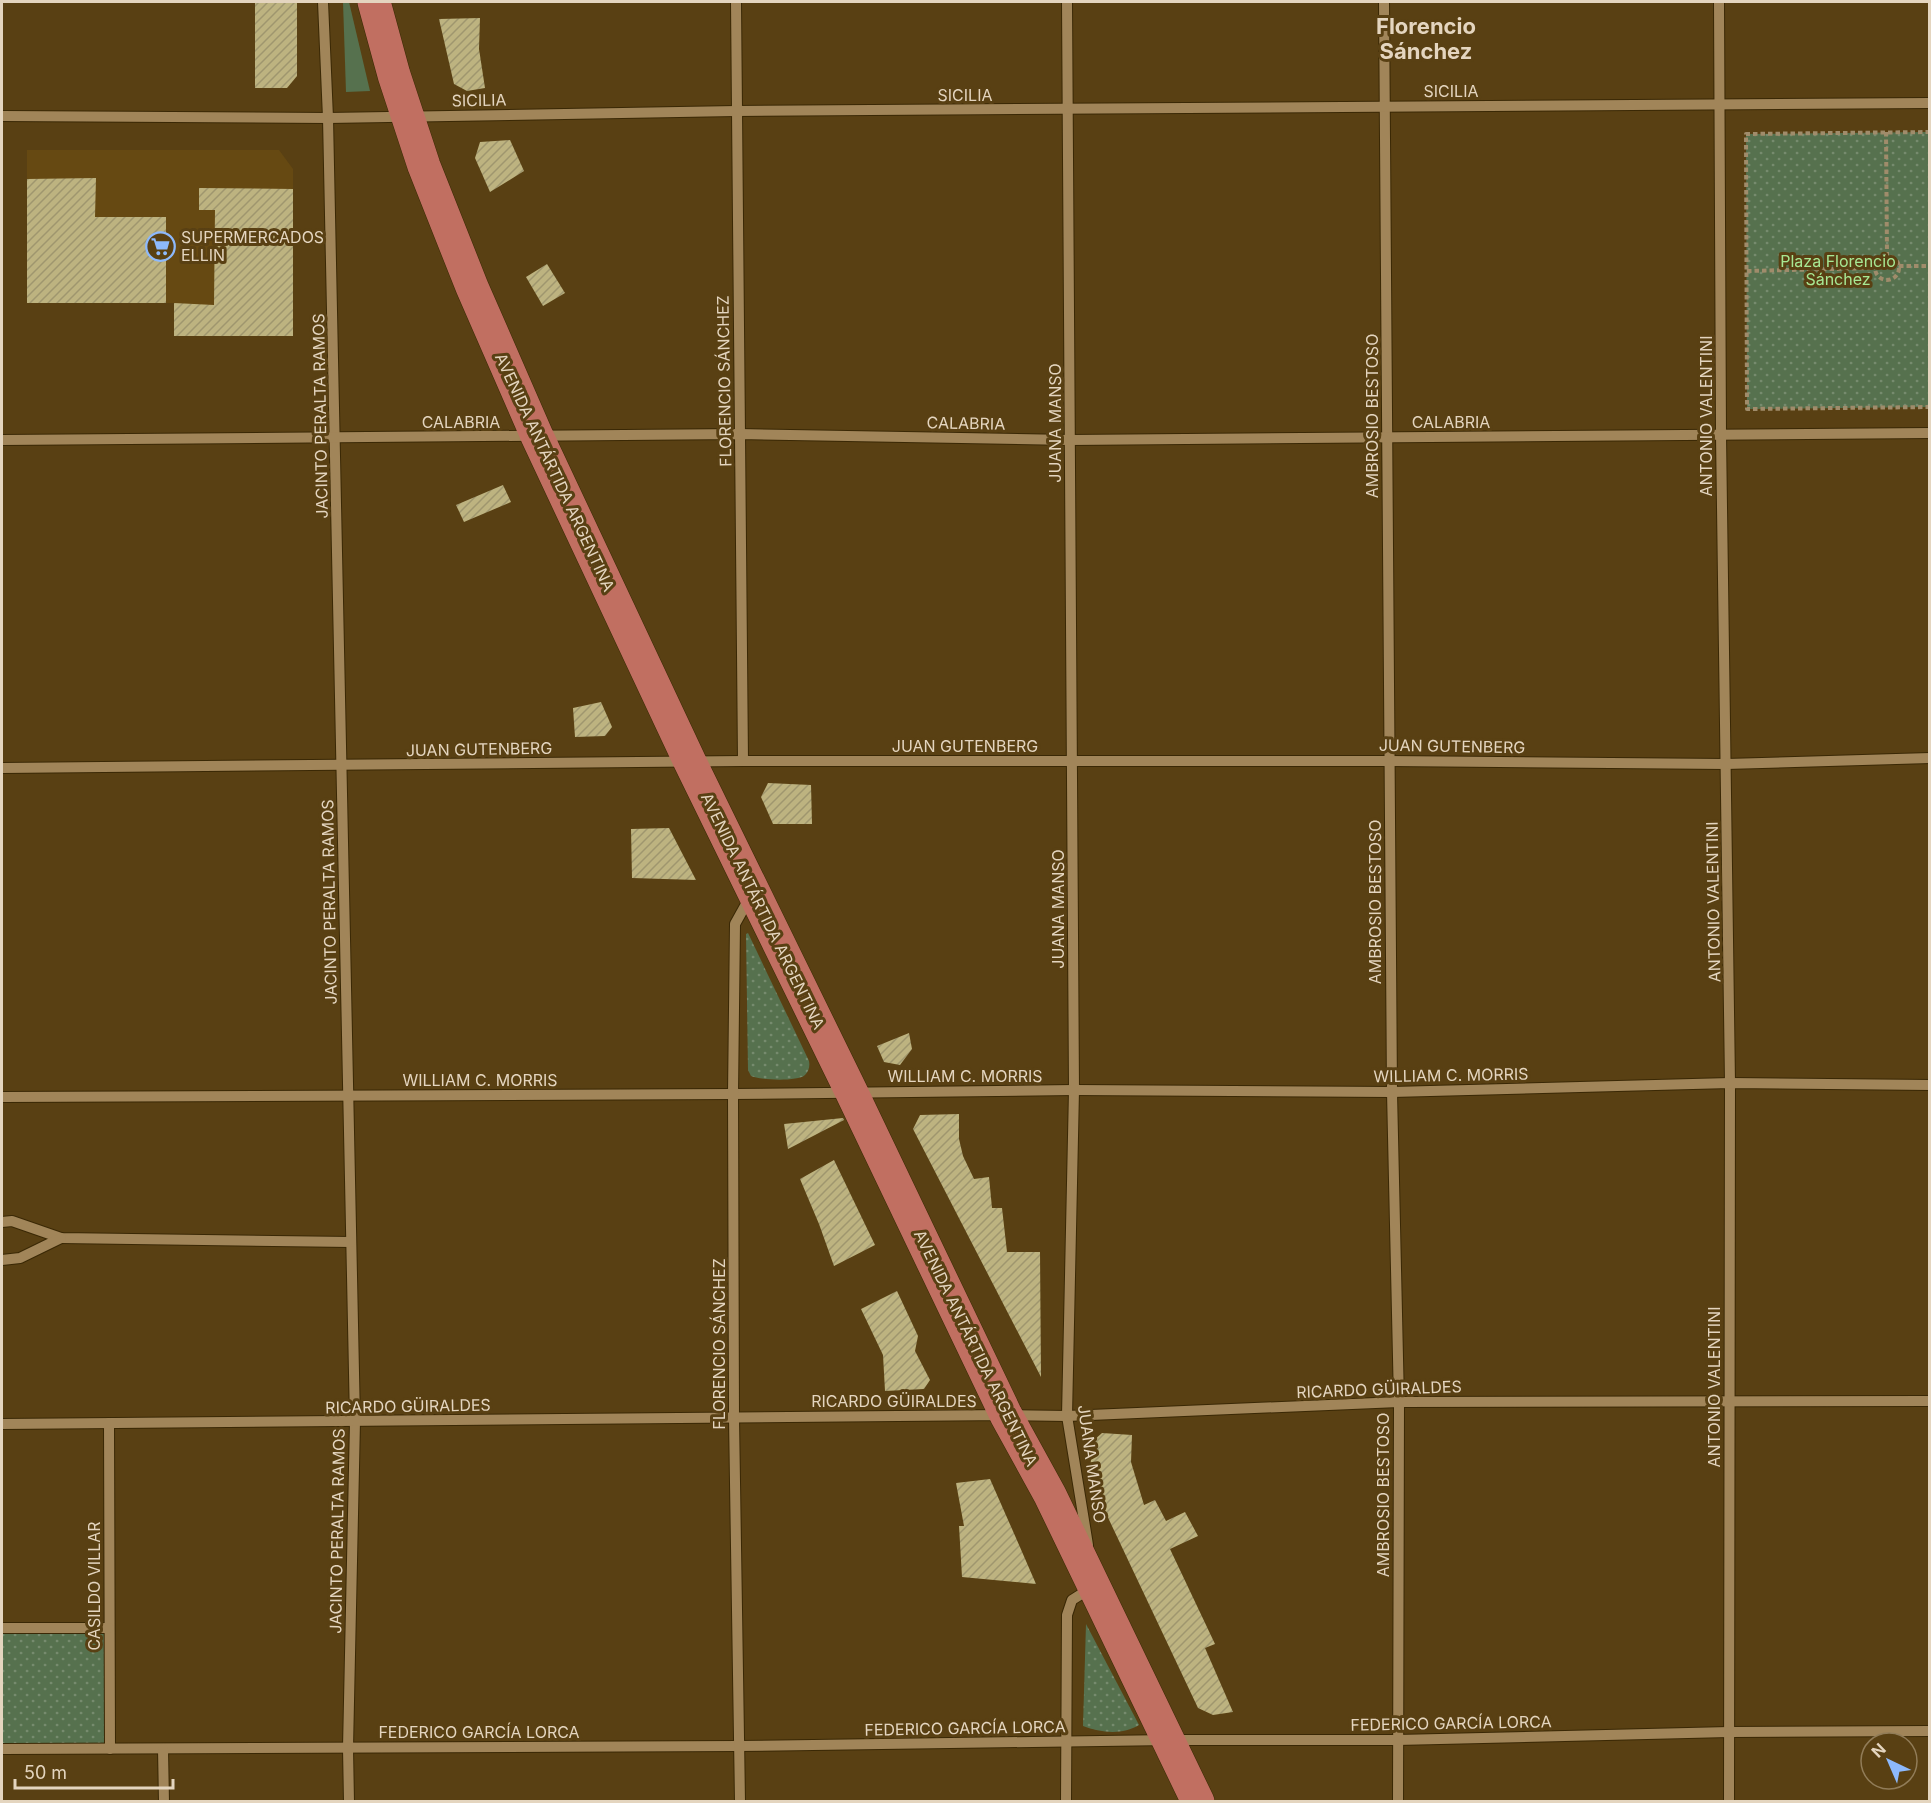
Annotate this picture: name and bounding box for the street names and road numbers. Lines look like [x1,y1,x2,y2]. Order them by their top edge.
street label: SICILIA [1424,81,1478,101]
street label: SICILIA [938,85,992,105]
street label: SICILIA [451,90,507,110]
street label: FLORENCIO SÁNCHEZ [713,295,735,467]
street label: JACINTO PERALTA RAMOS [308,313,332,519]
street label: AMBROSIO BESTOSO [1362,334,1382,498]
street label: ANTONIO VALENTINI [1696,336,1716,496]
street label: AVENIDA ANTÁRTIDA ARGENTINA [491,350,619,594]
street label: JUANA MANSO [1045,363,1065,483]
street label: CALABRIA [422,412,500,432]
street label: CALABRIA [927,412,1005,434]
street label: CALABRIA [1412,412,1490,432]
street label: JUAN GUTENBERG [1379,735,1525,757]
street label: JUAN GUTENBERG [892,736,1038,756]
street label: JUAN GUTENBERG [406,738,552,760]
street label: AVENIDA ANTÁRTIDA ARGENTINA [697,789,829,1033]
street label: JACINTO PERALTA RAMOS [317,799,341,1005]
street label: AMBROSIO BESTOSO [1365,820,1385,984]
street label: ANTONIO VALENTINI [1702,821,1724,983]
street label: JUANA MANSO [1048,849,1068,969]
street label: WILLIAM C. MORRIS [1373,1064,1529,1086]
street label: WILLIAM C. MORRIS [887,1066,1043,1086]
street label: WILLIAM C. MORRIS [402,1070,558,1090]
street label: AVENIDA ANTÁRTIDA ARGENTINA [910,1226,1042,1470]
street label: FLORENCIO SÁNCHEZ [709,1258,729,1430]
street label: ANTONIO VALENTINI [1704,1307,1724,1467]
street label: RICARDO GÜIRALDES [1296,1376,1462,1402]
street label: RICARDO GÜIRALDES [811,1391,977,1411]
street label: RICARDO GÜIRALDES [325,1395,491,1417]
street label: JUANA MANSO [1074,1403,1110,1525]
street label: AMBROSIO BESTOSO [1373,1413,1393,1577]
street label: JACINTO PERALTA RAMOS [325,1428,349,1634]
street label: CASILDO VILLAR [84,1521,104,1651]
street label: FEDERICO GARCÍA LORCA [1350,1711,1552,1735]
street label: FEDERICO GARCÍA LORCA [864,1716,1066,1740]
street label: FEDERICO GARCÍA LORCA [378,1722,580,1742]

